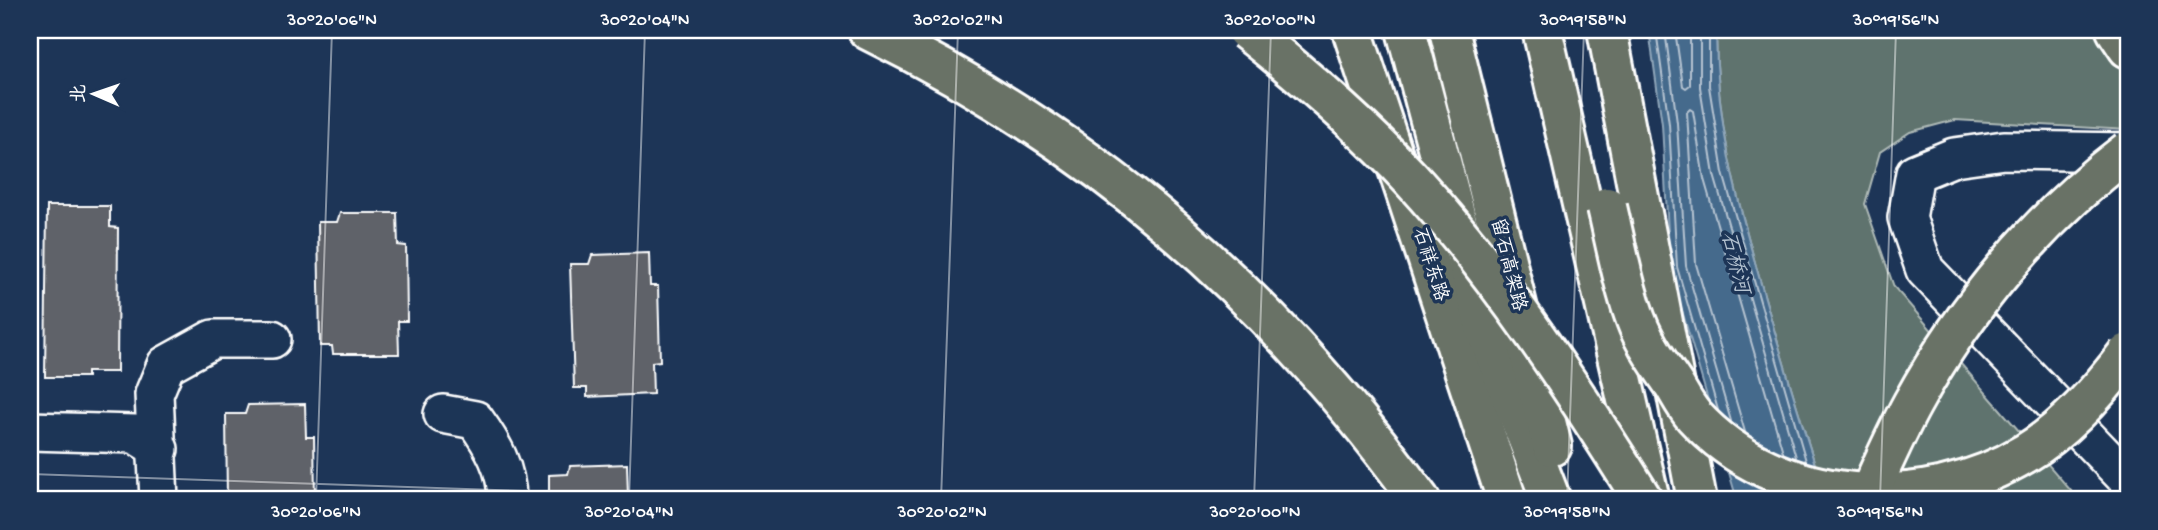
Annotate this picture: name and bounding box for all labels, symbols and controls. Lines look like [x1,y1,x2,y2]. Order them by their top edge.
text: 30°20'06"N [286,11,377,32]
text: 30°20'04"N [599,11,690,32]
text: 30°20'02"N [912,11,1003,32]
text: 30°20'00"N [1224,11,1315,32]
text: 30°19'58"N [1538,11,1627,32]
text: 30°19'56"N [1852,11,1939,32]
north arrow [60,60,130,130]
text: 北 [69,84,92,103]
street label: 留石高架路 [1484,216,1531,314]
street label: 石祥东路 [1406,225,1453,305]
water label: 石桥河 [1713,229,1754,299]
text: 30°20'06"N [270,503,361,524]
text: 30°20'04"N [583,503,674,524]
text: 30°20'02"N [896,503,987,524]
text: 30°20'00"N [1209,503,1300,524]
text: 30°19'58"N [1522,503,1611,524]
text: 30°19'56"N [1836,503,1923,524]

